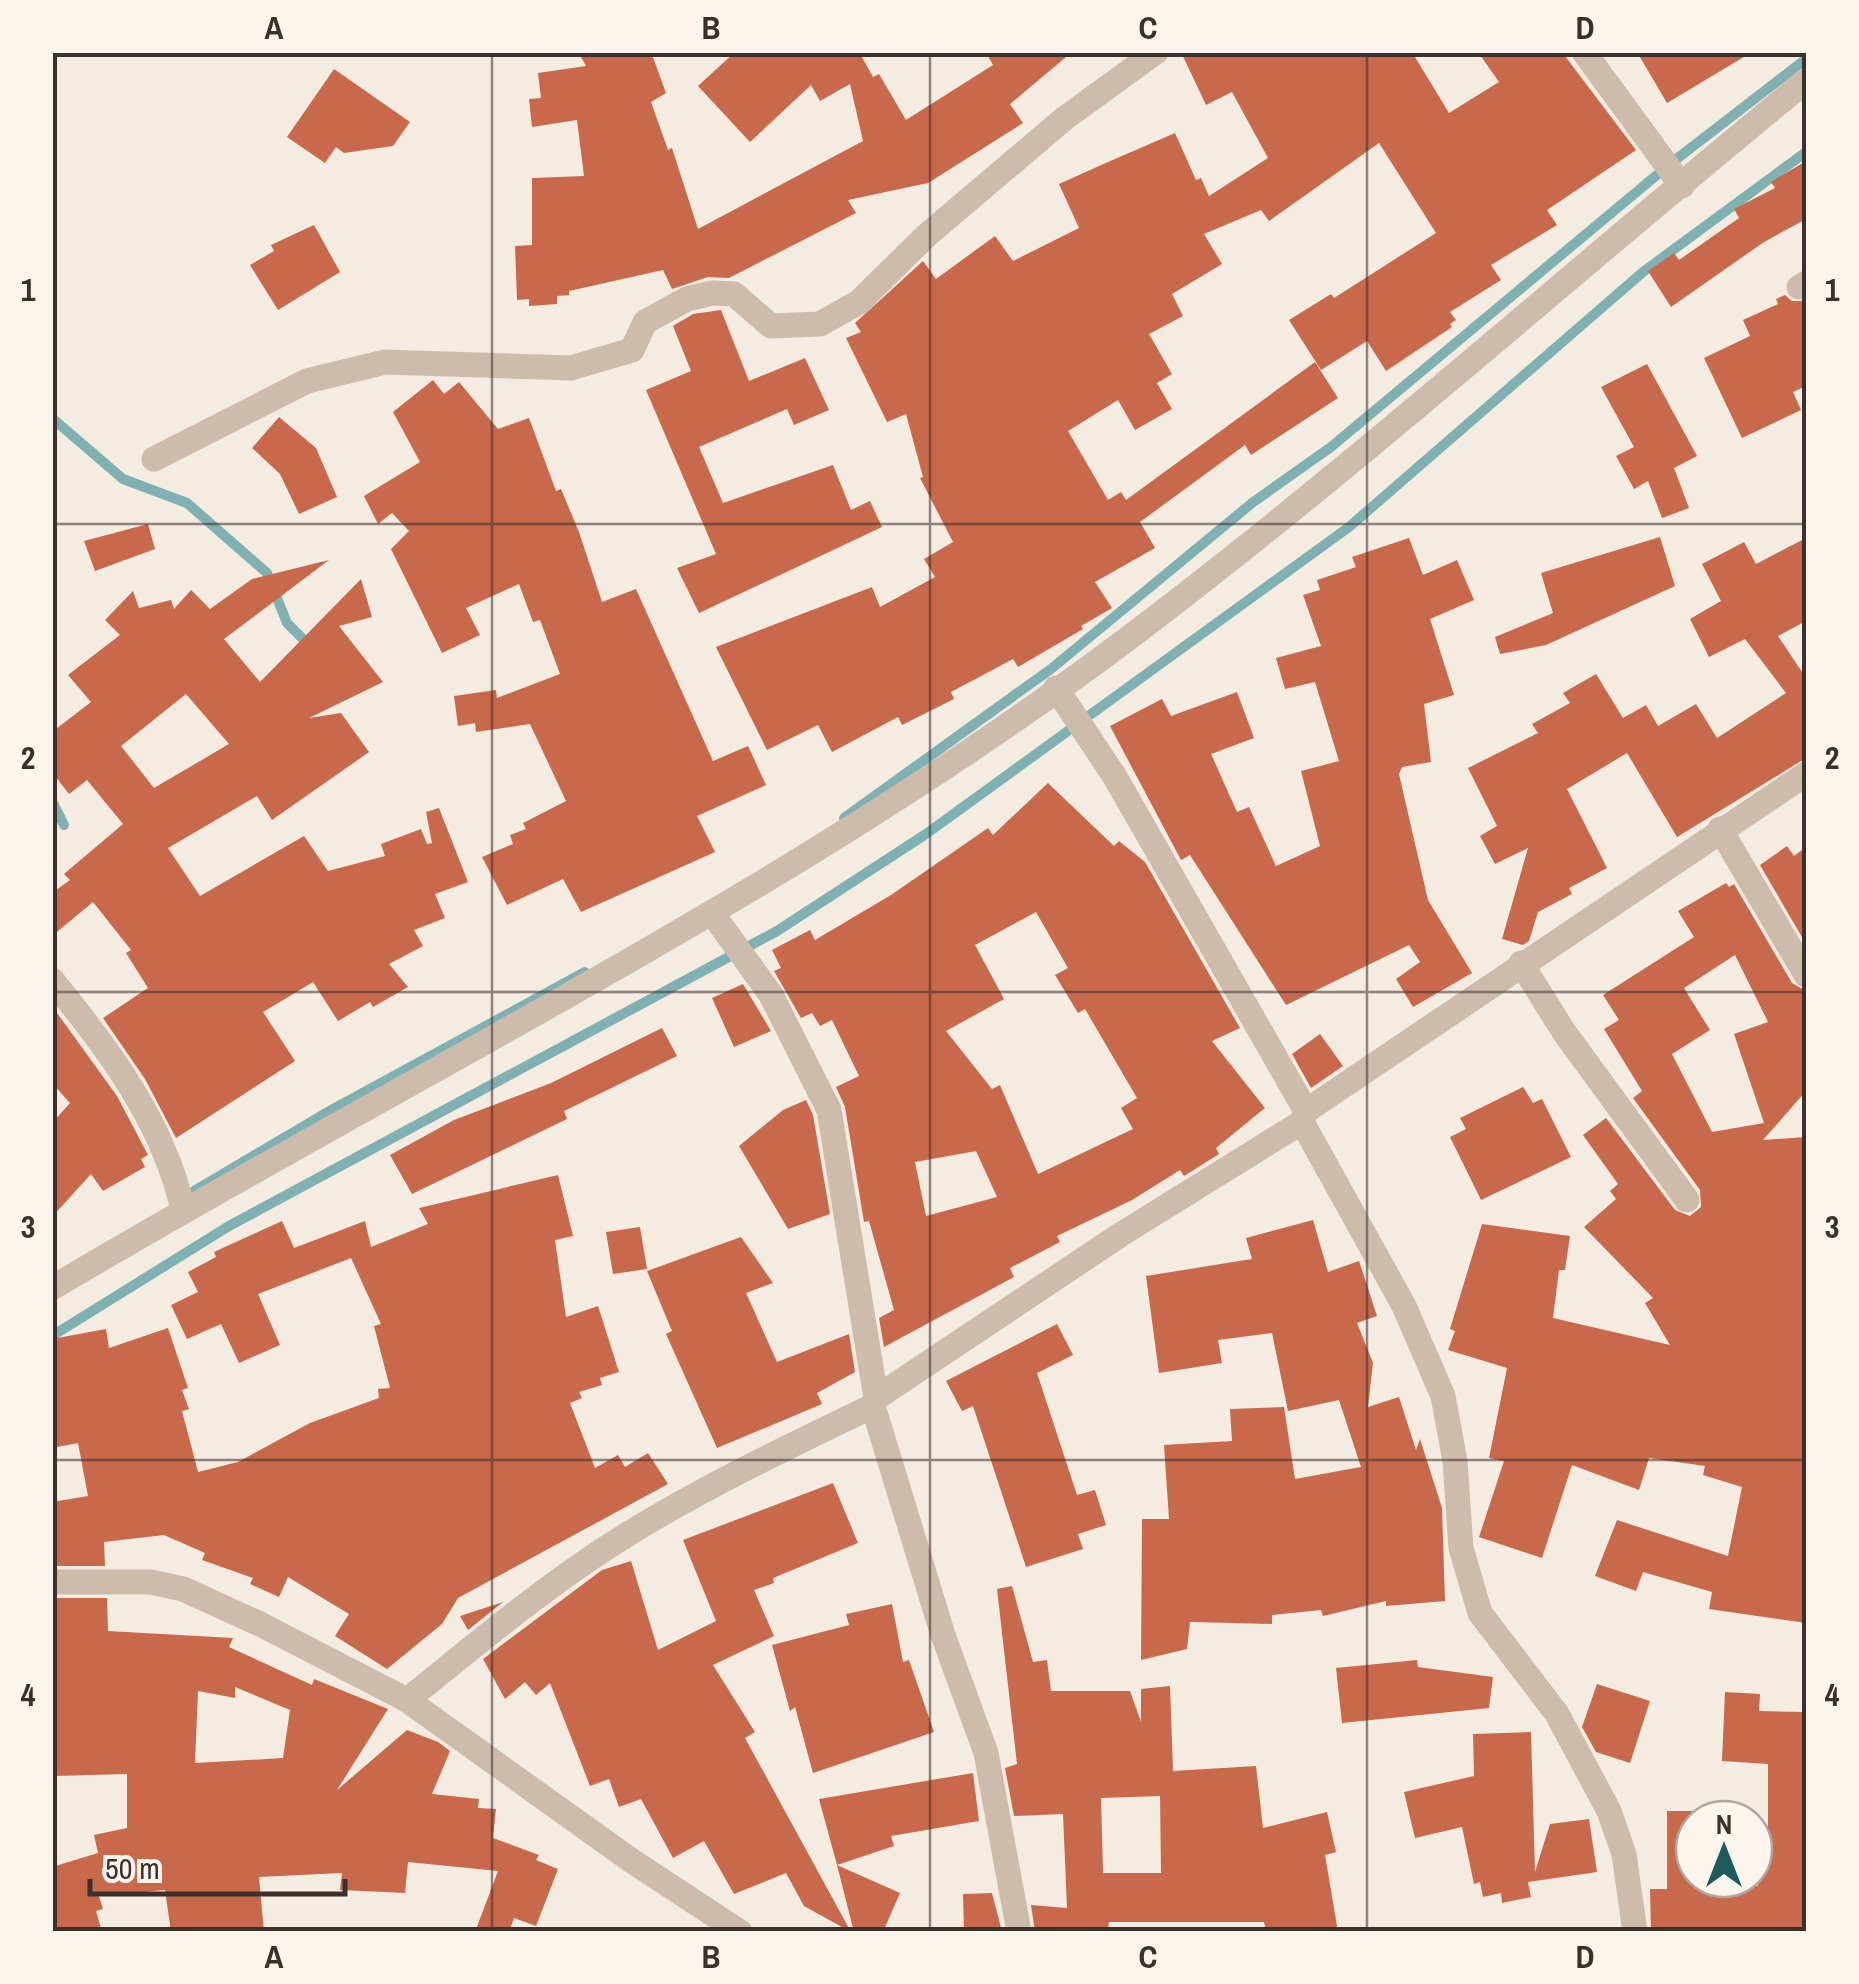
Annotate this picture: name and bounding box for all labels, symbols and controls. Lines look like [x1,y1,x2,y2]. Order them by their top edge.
text: A [265,6,284,49]
text: B [702,6,720,49]
text: C [1139,6,1157,49]
text: D [1576,6,1594,49]
text: 1 [21,268,36,311]
text: 1 [1825,268,1840,311]
text: 2 [21,736,35,779]
text: 2 [1825,736,1839,779]
text: 3 [21,1205,35,1248]
text: 3 [1825,1205,1839,1248]
text: 4 [21,1673,36,1716]
text: 4 [1825,1673,1840,1716]
north arrow [1674,1799,1774,1899]
text: N [1716,1805,1732,1843]
scale bar [90,1834,345,1896]
text: 50 m [105,1848,160,1888]
text: A [265,1935,284,1978]
text: B [702,1935,720,1978]
text: C [1139,1935,1157,1978]
text: D [1576,1935,1594,1978]

